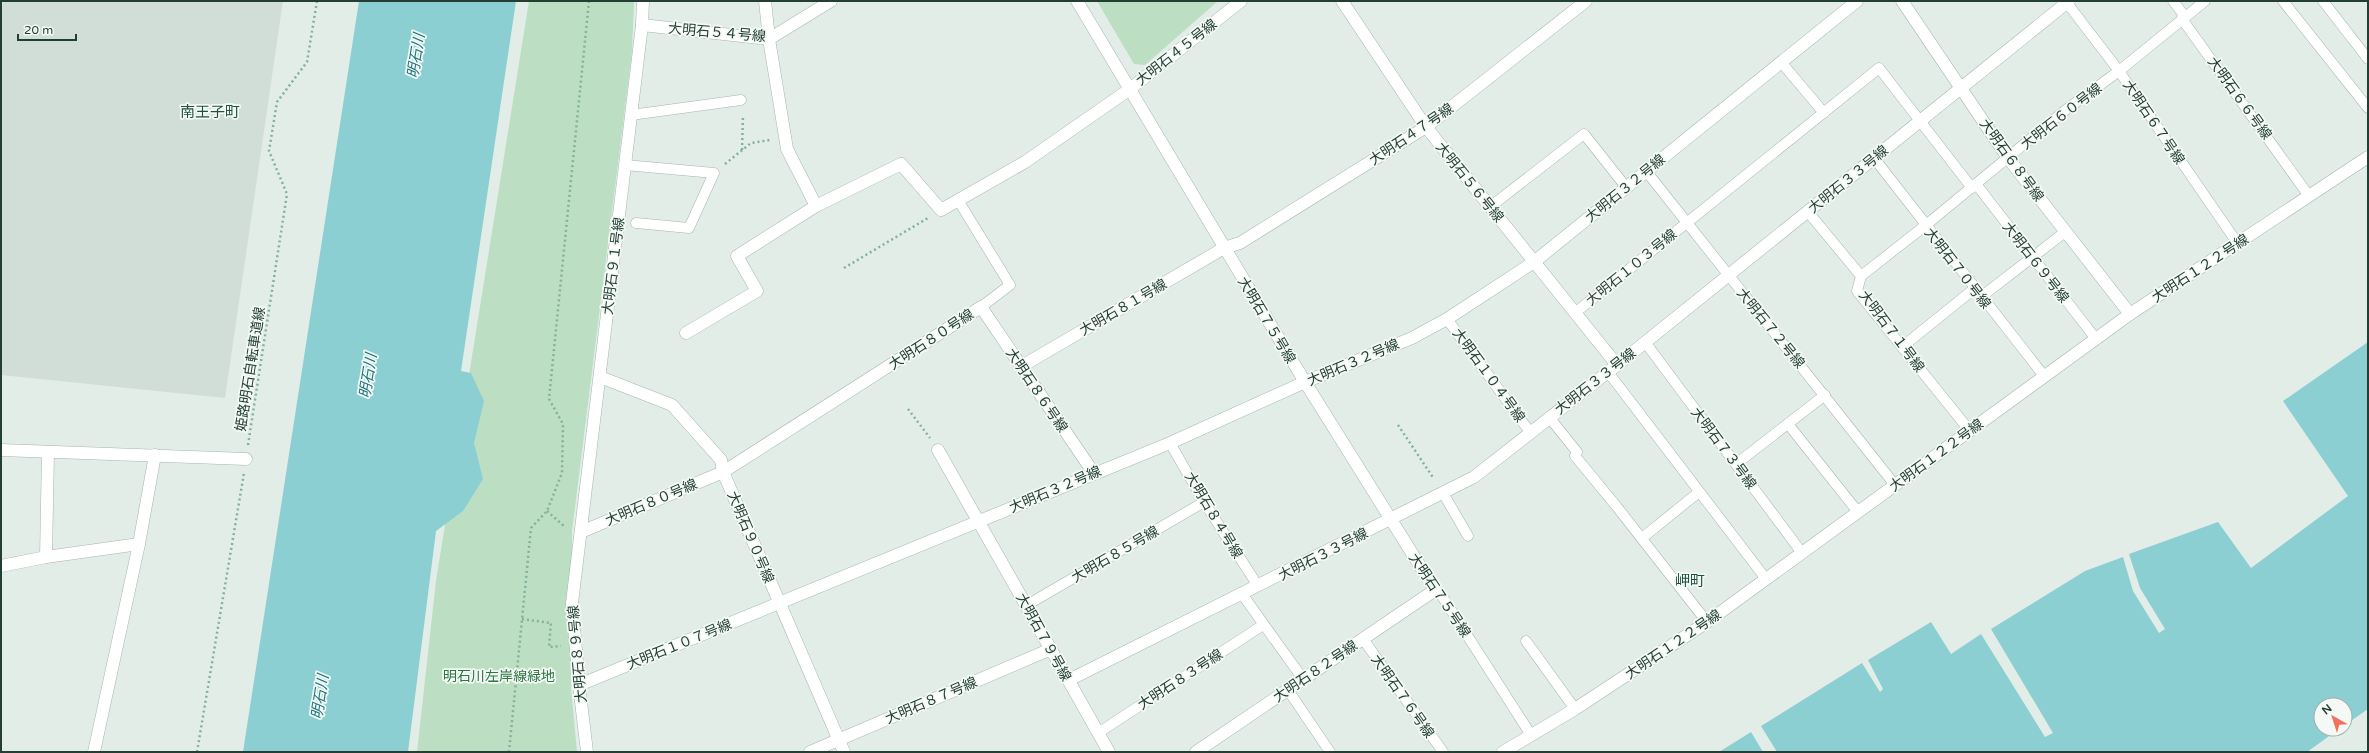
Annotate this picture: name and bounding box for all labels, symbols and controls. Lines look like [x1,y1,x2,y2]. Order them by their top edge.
scale bar [18,16,76,42]
street label: 大明石４５号線 [1132,16,1220,89]
street label: 大明石５４号線 [667,20,767,45]
text: 20 m [24,23,53,37]
water label: 明石川 [404,30,429,80]
street label: 大明石６６号線 [2204,54,2275,143]
street label: 大明石６７号線 [2119,77,2188,168]
street label: 大明石６０号線 [2017,80,2105,153]
street label: 大明石４７号線 [1366,100,1457,169]
district label: 南王子町 [180,103,240,121]
street label: 大明石６８号線 [1976,116,2047,205]
street label: 大明石５６号線 [1432,139,1507,226]
street label: 大明石３３号線 [1805,142,1892,217]
street label: 大明石３２号線 [1582,151,1669,226]
street label: 大明石９１号線 [599,216,628,316]
street label: 大明石６９号線 [1999,218,2072,306]
street label: 大明石７０号線 [1921,224,1994,312]
street label: 大明石１０３号線 [1582,226,1680,309]
street label: 大明石１２２号線 [2149,231,2252,306]
street label: 大明石７５号線 [1234,274,1299,367]
street label: 大明石８１号線 [1077,276,1170,339]
street label: 大明石７２号線 [1733,285,1808,372]
street label: 大明石７１号線 [1855,287,1928,376]
street label: 姫路明石自転車道線 [232,306,269,433]
street label: 大明石８０号線 [886,306,977,373]
street label: 大明石１０４号線 [1449,325,1528,426]
street label: 大明石３２号線 [1305,335,1402,389]
street label: 大明石８６号線 [1002,345,1071,436]
street label: 大明石３３号線 [1551,345,1639,418]
water label: 明石川 [356,350,381,400]
street label: 大明石７３号線 [1687,404,1760,493]
street label: 大明石１２２号線 [1886,416,1987,495]
street label: 大明石３２号線 [1007,462,1104,516]
street label: 大明石８４号線 [1181,469,1246,562]
street label: 大明石８０号線 [603,475,700,529]
street label: 大明石９０号線 [724,489,778,586]
street label: 大明石８５号線 [1069,523,1162,586]
street label: 大明石３３号線 [1276,525,1371,584]
street label: 大明石７５号線 [1405,550,1474,641]
district label: 岬町 [1675,572,1705,590]
street label: 大明石７９号線 [1012,590,1075,684]
street label: 大明石８９号線 [565,604,590,704]
street label: 大明石１２２号線 [1622,606,1724,683]
street label: 大明石１０７号線 [624,616,734,673]
street label: 大明石８２号線 [1270,637,1361,706]
street label: 大明石８３号線 [1135,646,1226,713]
street label: 大明石７６号線 [1368,651,1438,741]
park label: 明石川左岸線緑地 [443,668,555,685]
water label: 明石川 [308,671,333,721]
street label: 大明石８７号線 [883,673,980,727]
north arrow [2313,697,2353,737]
text: N [2319,702,2335,717]

